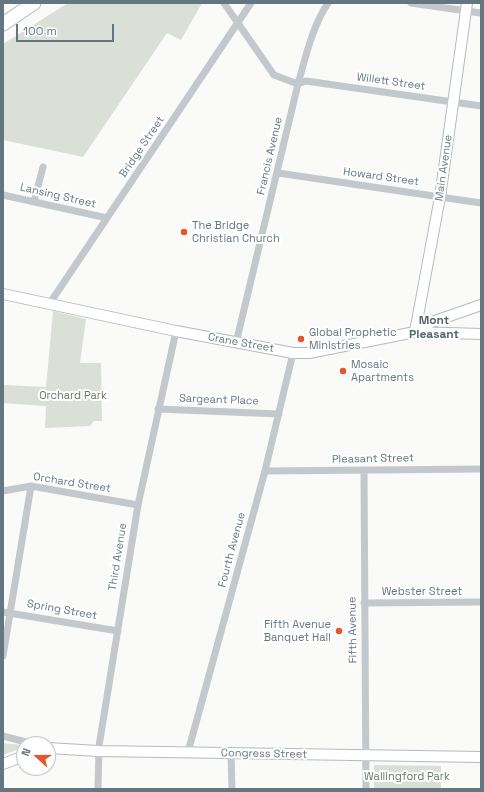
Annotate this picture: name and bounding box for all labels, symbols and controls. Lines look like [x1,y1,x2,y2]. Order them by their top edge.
scale bar [18,16,116,42]
text: 100 m [23,23,57,39]
street label: Willett Street [356,71,426,93]
street label: Bridge Street [117,114,167,180]
street label: Francis Avenue [255,116,285,196]
street label: Main Avenue [433,134,455,202]
street label: Howard Street [342,165,420,189]
street label: Lansing Street [19,181,97,211]
place label: The Bridge Christian Church [192,219,280,245]
marker: The Bridge Christian Church [179,227,189,237]
district label: Mont Pleasant [409,314,459,342]
place label: Global Prophetic Ministries [309,326,396,352]
street label: Crane Street [207,331,275,355]
marker: Global Prophetic Ministries [296,334,306,344]
place label: Mosaic Apartments [351,358,414,384]
marker: Mosaic Apartments [338,366,348,376]
park label: Orchard Park [39,389,107,403]
street label: Sargeant Place [179,392,259,408]
street label: Pleasant Street [332,452,414,466]
street label: Orchard Street [32,470,112,496]
street label: Fourth Avenue [216,511,248,589]
street label: Third Avenue [106,522,130,592]
street label: Webster Street [382,585,462,599]
street label: Fifth Avenue [346,596,360,664]
street label: Spring Street [26,597,98,623]
place label: Fifth Avenue Banquet Hall [264,618,331,644]
marker: Fifth Avenue Banquet Hall [334,626,344,636]
north arrow [16,736,56,776]
text: N [18,746,34,758]
street label: Congress Street [221,747,307,761]
park label: Wallingford Park [364,770,450,784]

